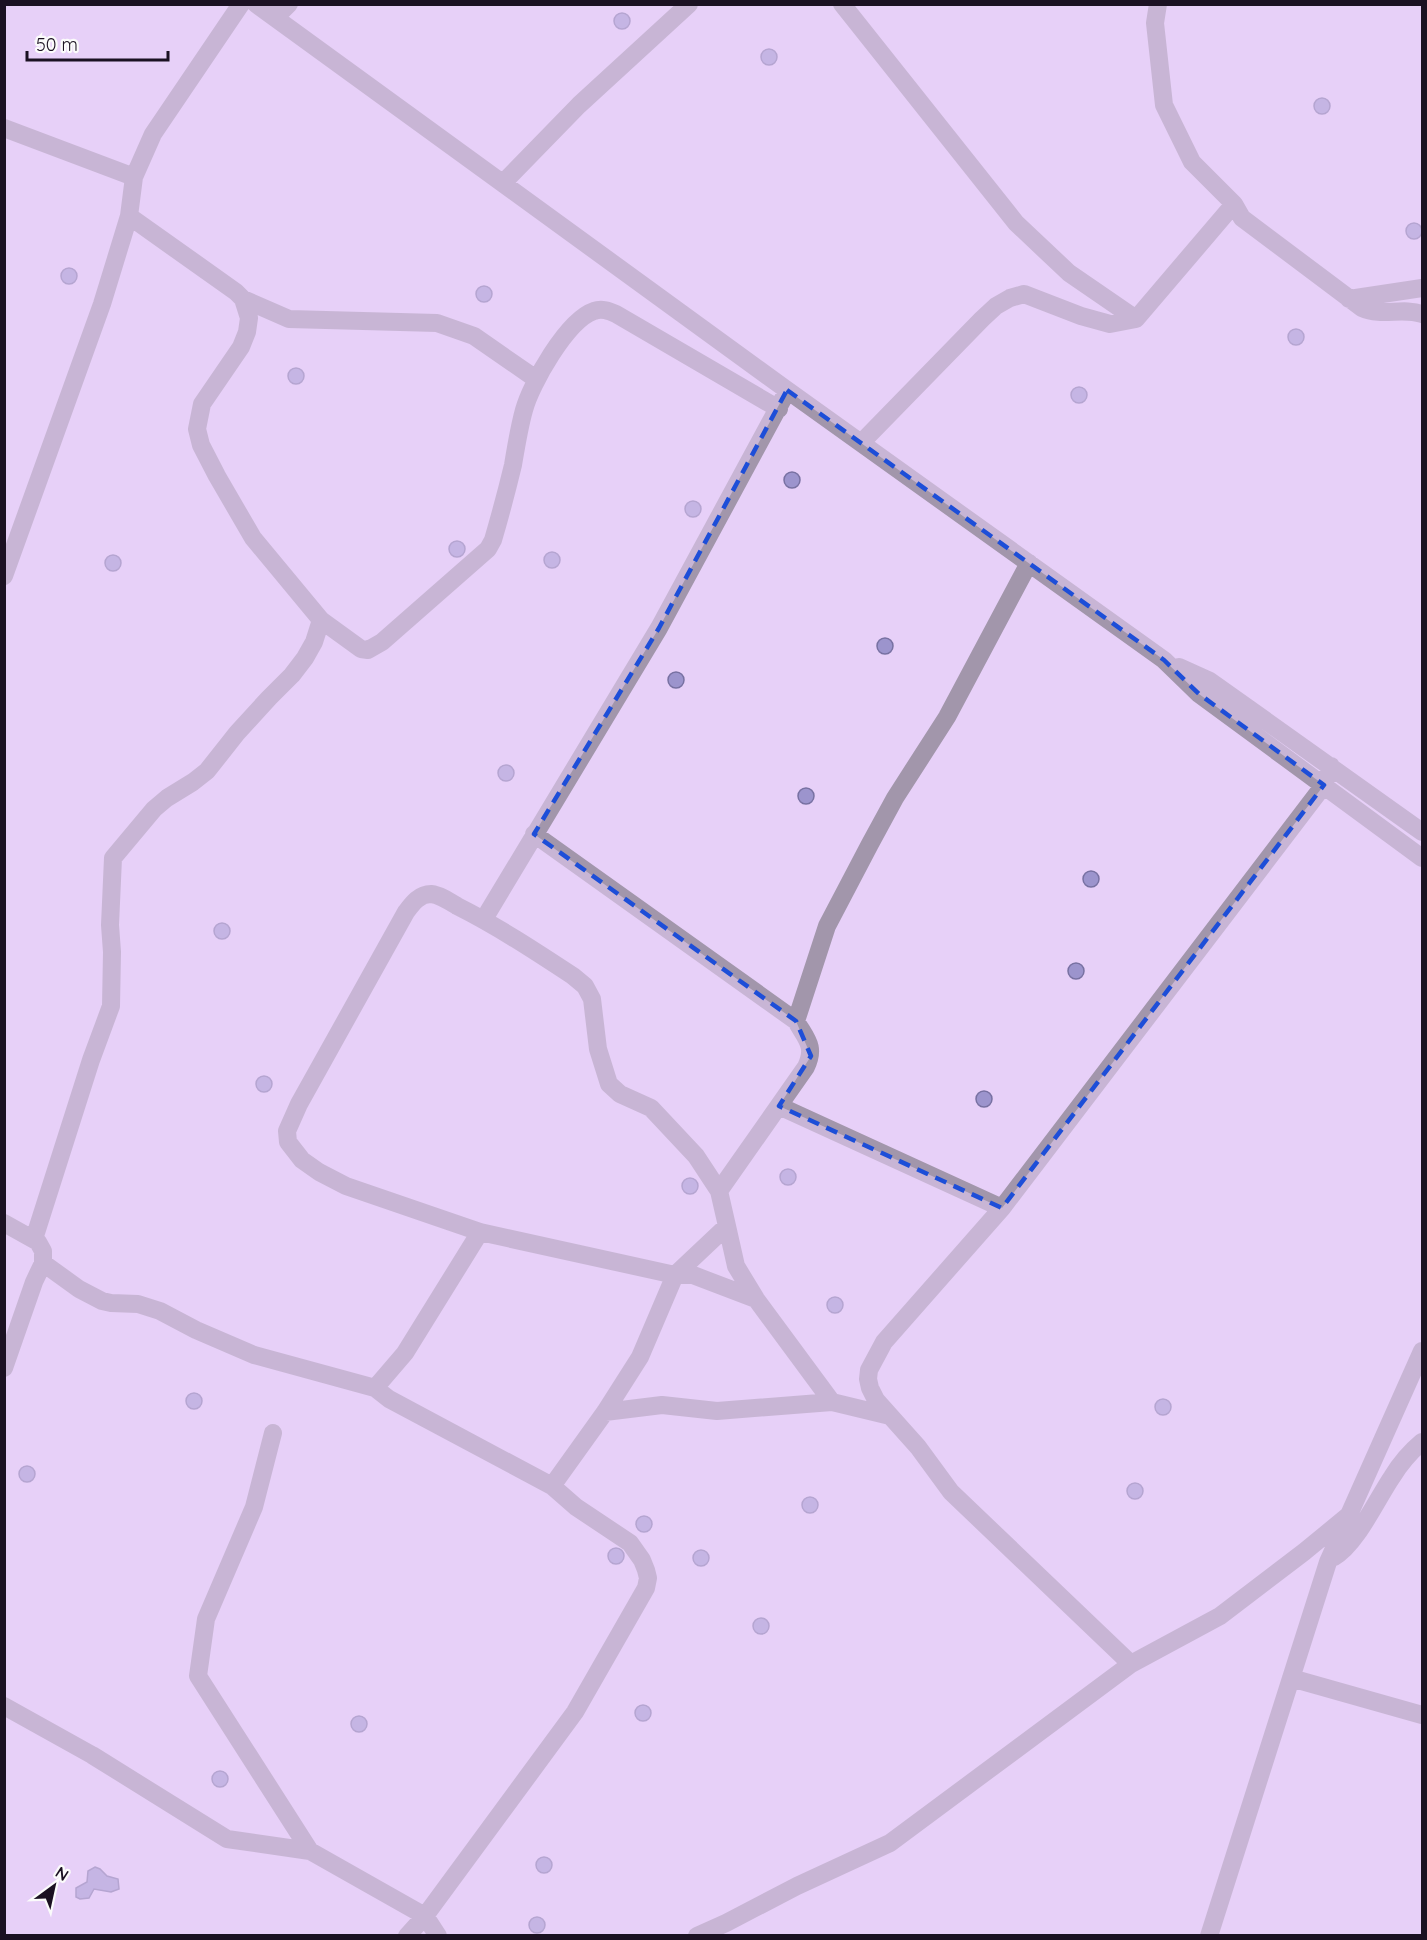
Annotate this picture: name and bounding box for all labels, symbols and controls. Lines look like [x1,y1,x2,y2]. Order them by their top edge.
scale bar [27,24,168,62]
text: 50 m [36,33,78,56]
north arrow [24,1856,84,1916]
text: N [52,1862,73,1885]

